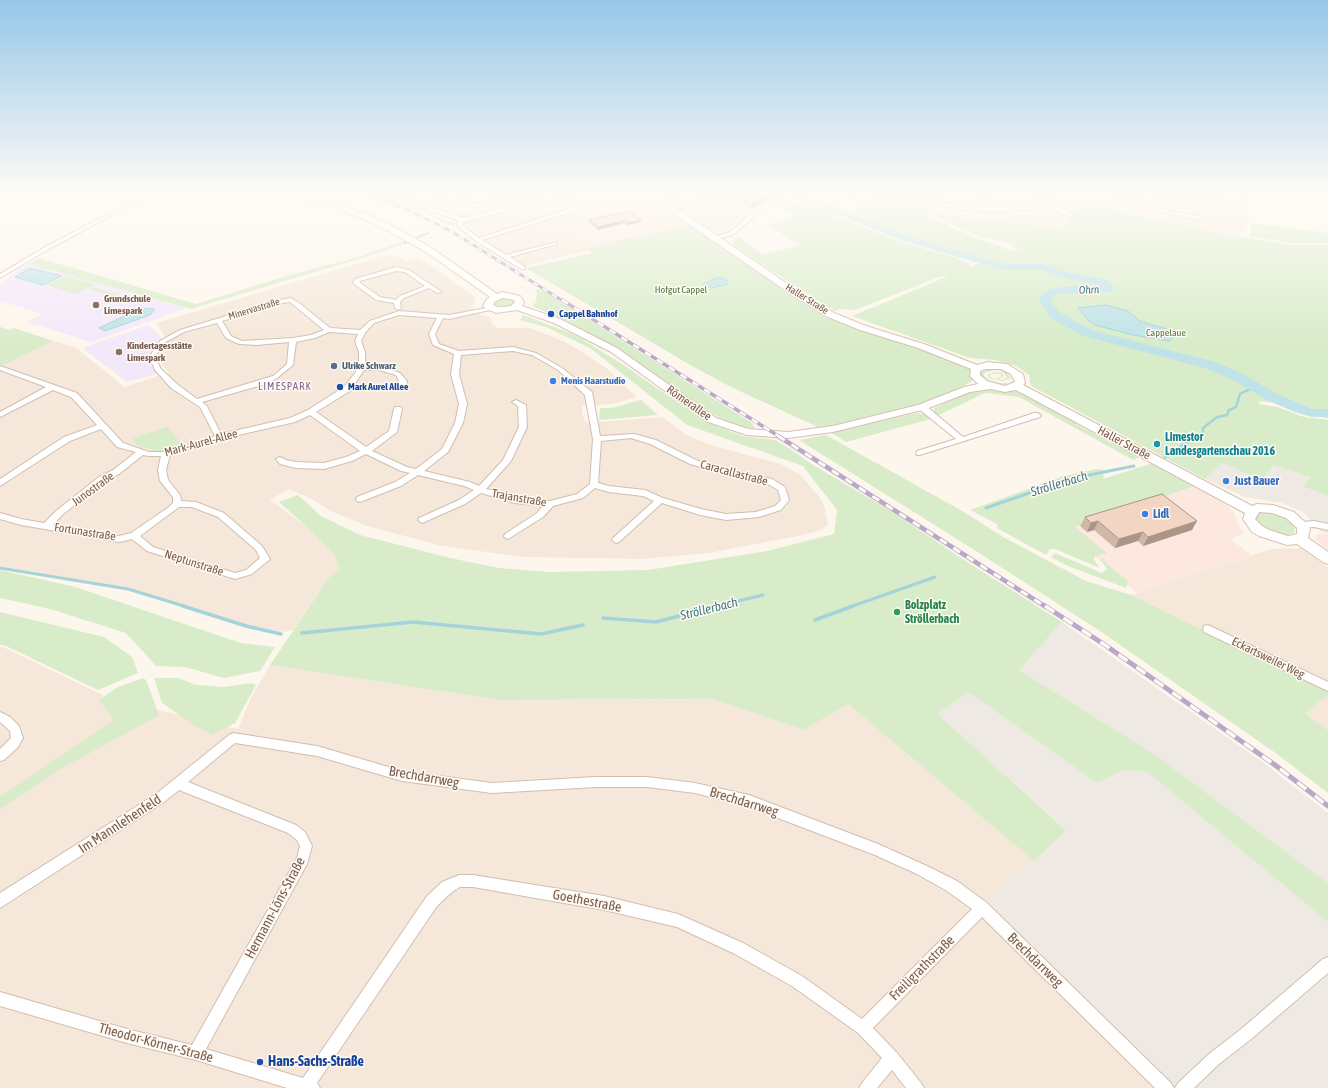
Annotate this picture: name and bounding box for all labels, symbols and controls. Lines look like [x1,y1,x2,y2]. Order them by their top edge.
street label: Haller Straße [783,281,831,317]
water label: Ohrn [1079,283,1099,297]
park label: Hofgut Cappel [655,284,707,296]
place label: Grundschule Limespark [104,293,151,316]
street label: Minervastraße [227,296,281,322]
marker: Grundschule Limespark [91,300,101,310]
place label: Cappel Bahnhof [559,308,618,320]
marker: Cappel Bahnhof [546,309,556,319]
park label: Cappelaue [1146,327,1186,339]
place label: Kindertagesstätte Limespark [127,340,192,364]
marker: Kindertagesstätte Limespark [114,347,124,357]
place label: Ulrike Schwarz [342,360,396,372]
marker: Ulrike Schwarz [329,361,339,371]
place label: Monis Haarstudio [561,375,625,387]
marker: Monis Haarstudio [548,376,558,386]
district label: LIMESPARK [258,380,312,394]
place label: Mark Aurel Allee [348,381,408,393]
marker: Mark Aurel Allee [335,382,345,392]
street label: Römerallee [664,382,714,424]
street label: Haller Straße [1095,423,1153,463]
street label: Mark-Aurel-Allee [163,426,239,460]
place label: Limestor Landesgartenschau 2016 [1165,430,1275,458]
marker: Limestor Landesgartenschau 2016 [1152,439,1162,449]
street label: Caracallastraße [699,457,769,489]
water label: Ströllerbach [1029,468,1089,500]
street label: Junostraße [69,469,117,509]
place label: Just Bauer [1234,474,1279,488]
marker: Just Bauer [1221,476,1231,486]
street label: Trajanstraße [491,486,547,510]
place label: Lidl [1153,507,1169,521]
marker: Lidl [1140,509,1150,519]
street label: Fortunastraße [53,520,117,544]
street label: Neptunstraße [163,547,225,579]
water label: Ströllerbach [679,594,739,624]
place label: Bolzplatz Ströllerbach [905,598,959,626]
marker: Bolzplatz Ströllerbach [892,607,902,617]
street label: Eckartsweiler Weg [1229,634,1307,682]
street label: Brechdarrweg [388,763,460,791]
street label: Brechdarrweg [708,784,780,820]
street label: Im Mannlehenfeld [75,791,165,857]
street label: Hermann-Löns-Straße [241,854,309,962]
street label: Goethestraße [551,886,623,916]
street label: Brechdarrweg [1004,929,1066,991]
street label: Freiligrathstraße [886,932,958,1004]
street label: Theodor-Körner-Straße [97,1020,215,1066]
place label: Hans-Sachs-Straße [268,1054,364,1070]
marker: Hans-Sachs-Straße [255,1057,265,1067]

